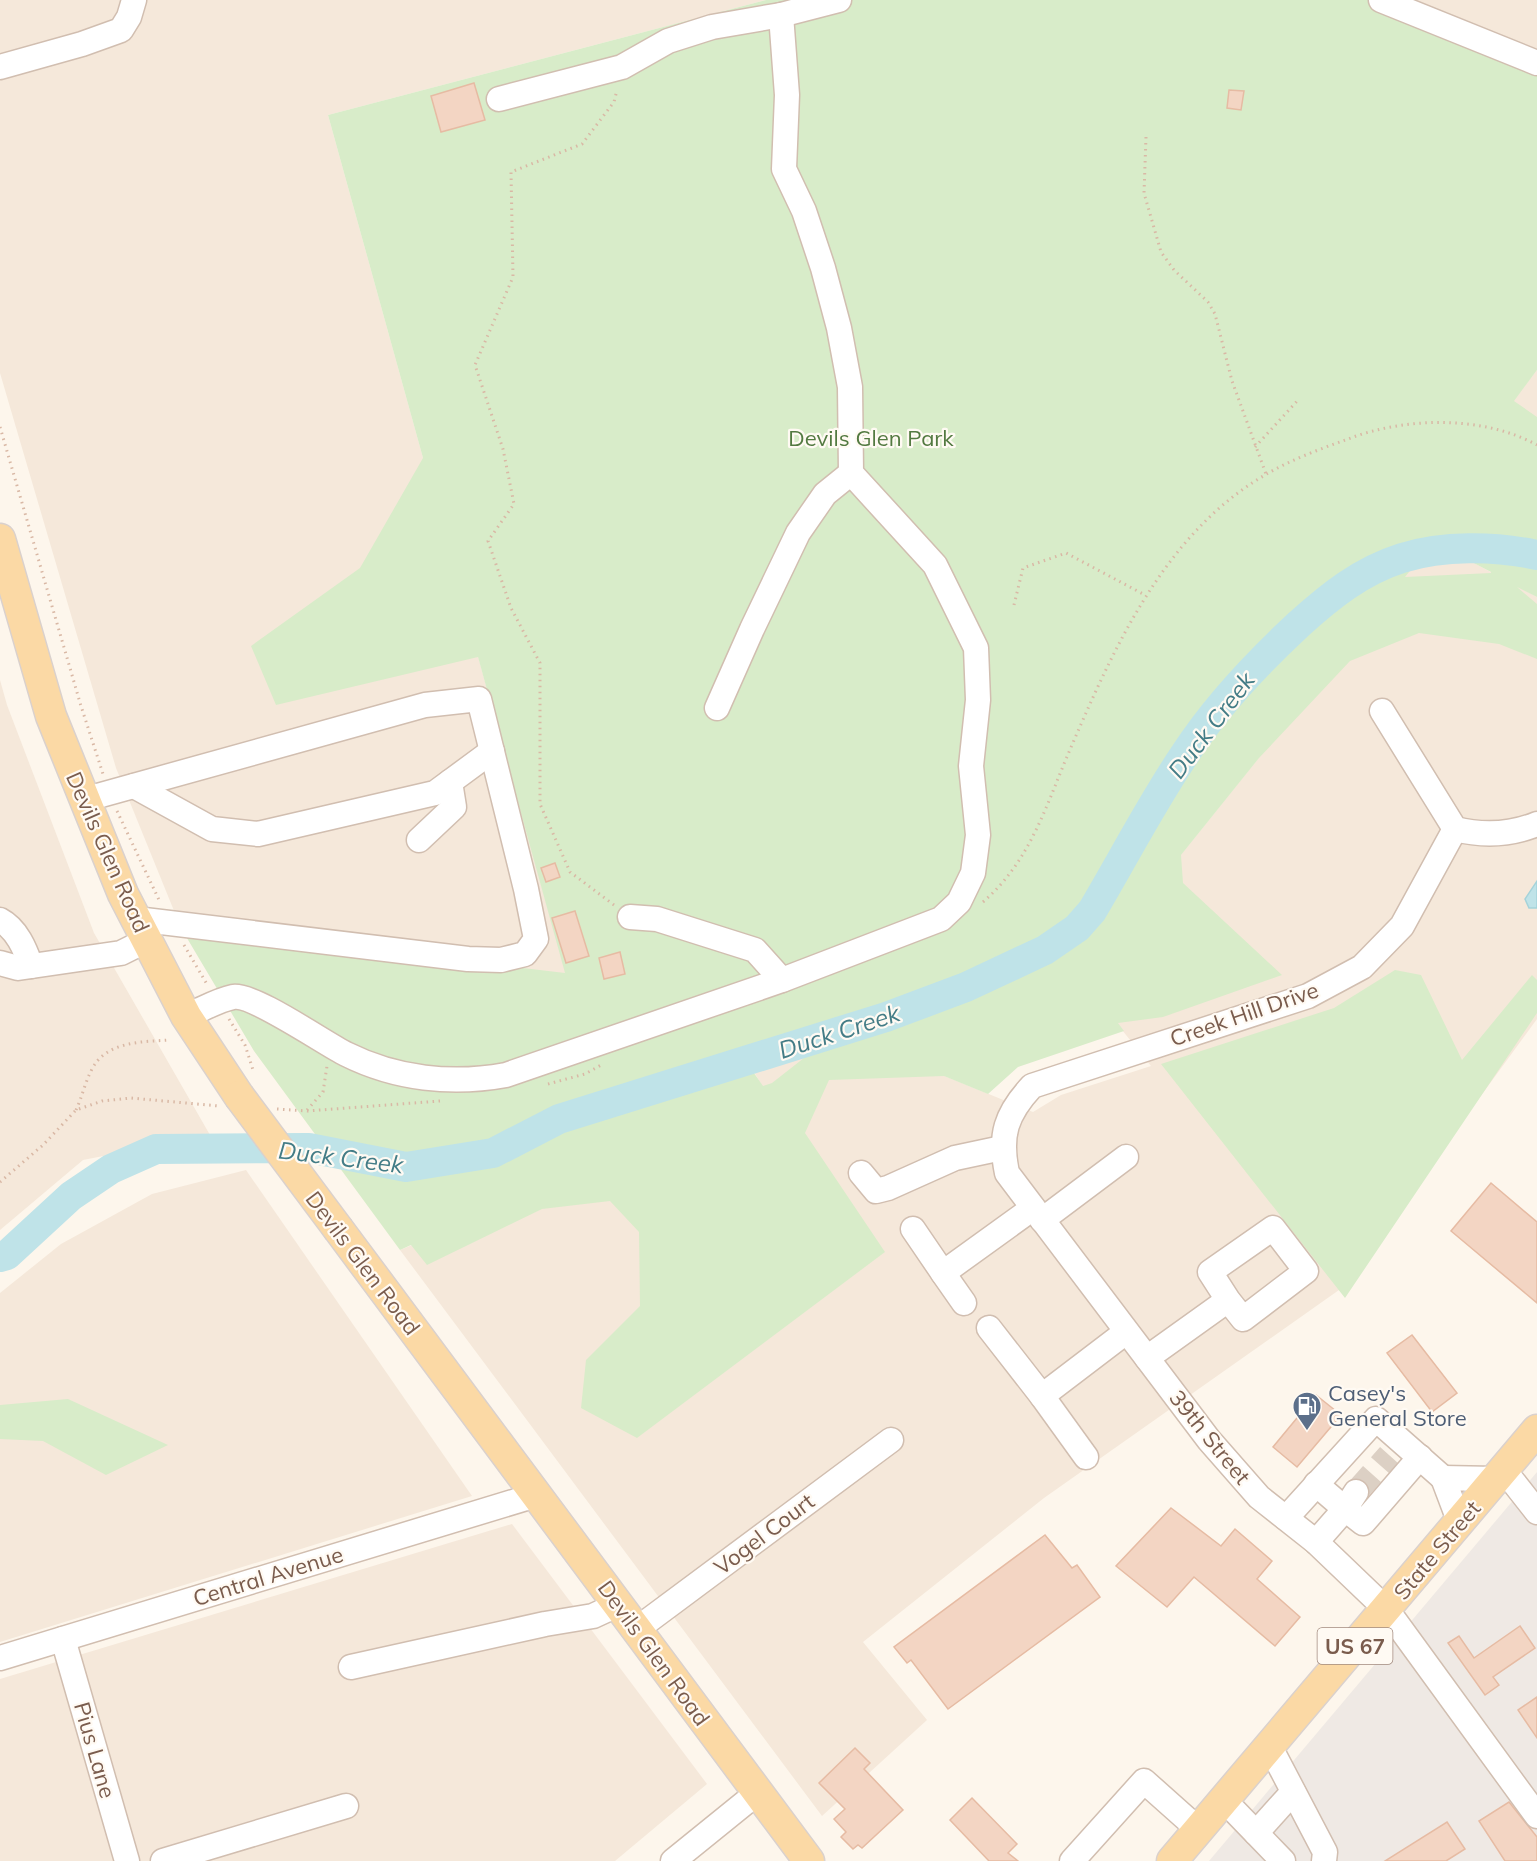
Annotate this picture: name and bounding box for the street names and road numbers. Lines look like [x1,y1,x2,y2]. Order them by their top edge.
street label: Devils Glen Road [60,767,156,937]
street label: Creek Hill Drive [1166,975,1322,1053]
street label: Devils Glen Road [300,1186,426,1340]
street label: 39th Street [1163,1384,1257,1490]
street label: Vogel Court [708,1487,820,1581]
street label: State Street [1387,1495,1487,1605]
street label: Central Avenue [190,1540,346,1612]
street label: Devils Glen Road [592,1575,716,1731]
road number: US 67 [1318,1628,1392,1664]
street label: Pius Lane [68,1699,122,1801]

